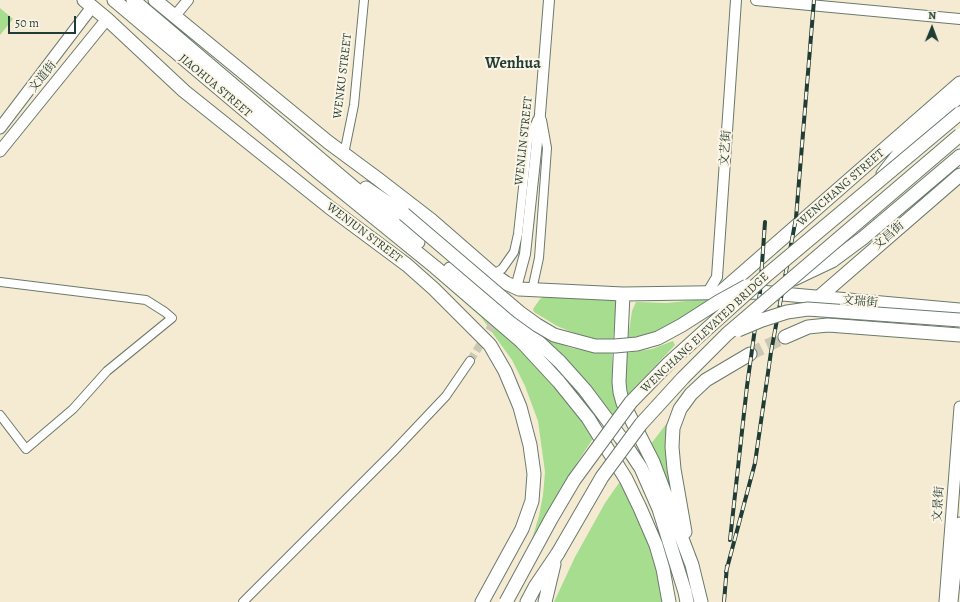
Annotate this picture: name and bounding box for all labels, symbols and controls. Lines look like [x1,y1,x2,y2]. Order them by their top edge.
scale bar [10,8,78,34]
north arrow [912,8,952,48]
text: N [928,8,936,23]
text: 50 m [15,15,39,31]
street label: WENKU STREET [331,32,355,120]
street label: JIAOHUA STREET [176,51,254,121]
district label: Wenhua [485,54,541,74]
street label: 文道街 [26,58,60,96]
street label: WENLIN STREET [512,96,536,186]
street label: 文艺街 [718,130,734,166]
street label: WENCHANG STREET [795,146,887,230]
street label: WENJUN STREET [323,200,405,266]
street label: 文昌街 [871,219,907,253]
street label: WENCHANG ELEVATED BRIDGE [638,270,772,396]
street label: 文瑞街 [841,293,879,311]
street label: 文景街 [931,486,947,522]

